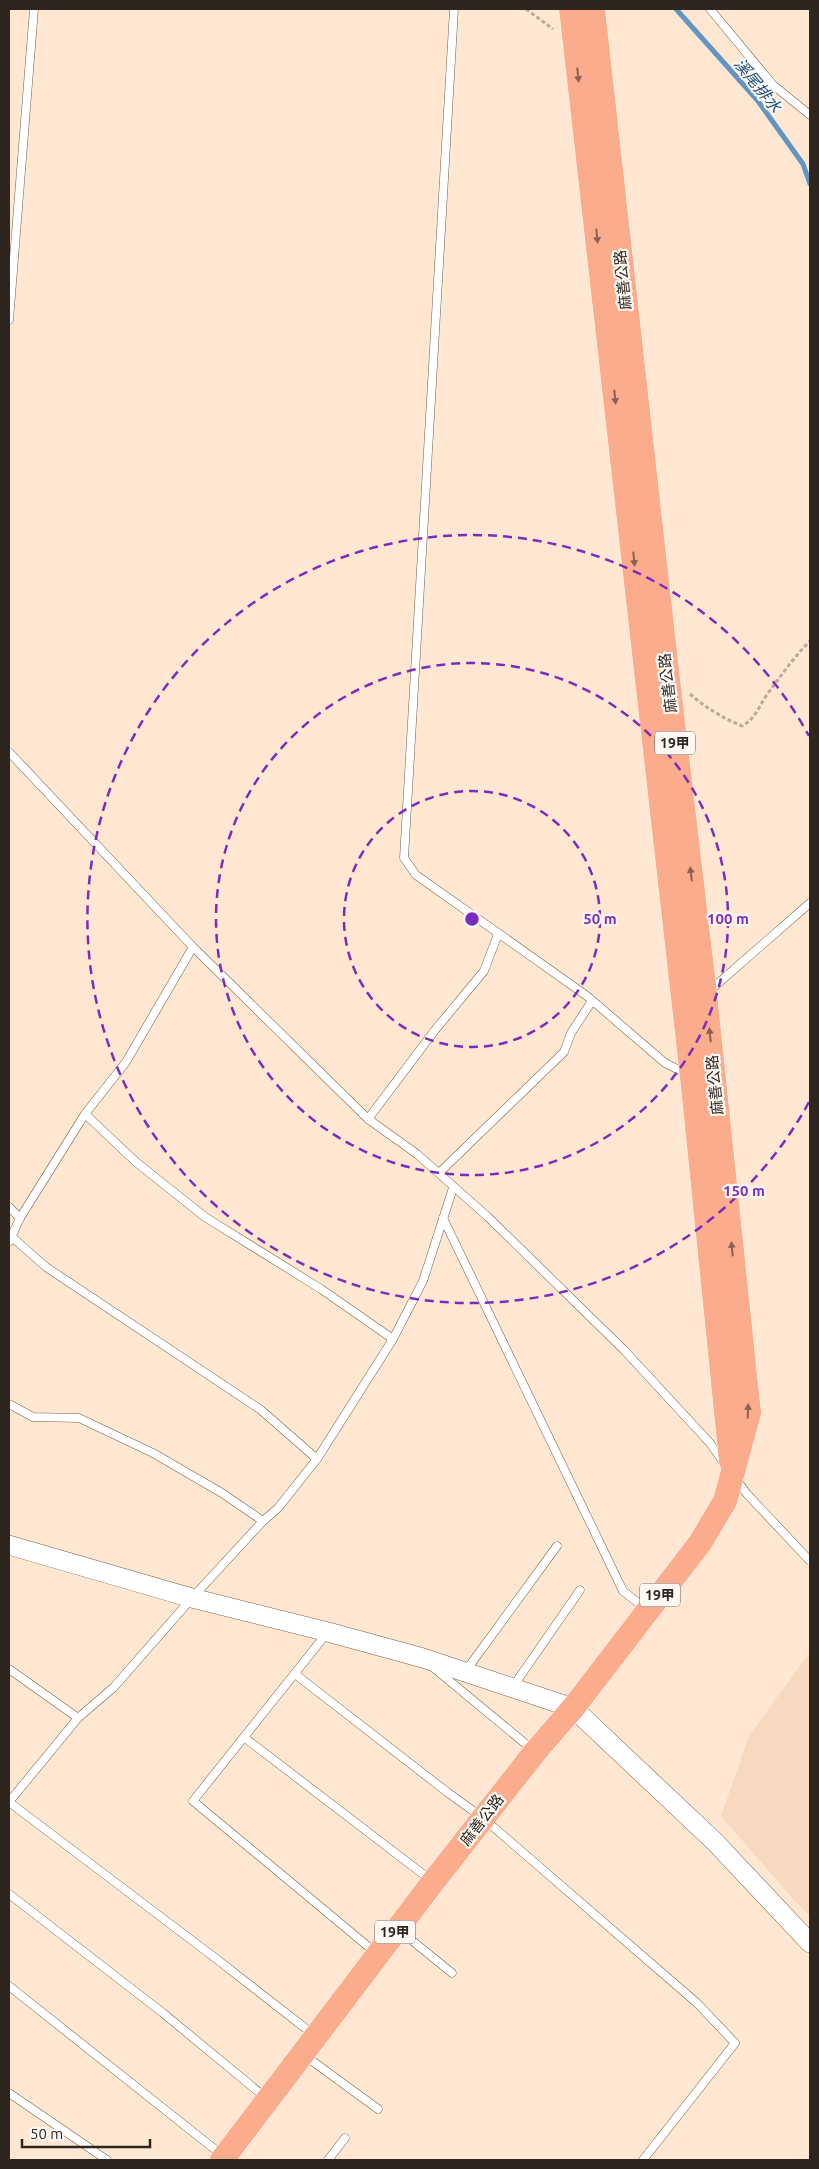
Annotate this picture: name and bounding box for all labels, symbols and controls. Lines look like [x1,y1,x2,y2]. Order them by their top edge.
water label: 溪尾排水 [731,54,786,116]
one-way arrow [574,67,582,83]
one-way arrow [593,228,601,244]
street label: 麻善公路 [611,249,634,311]
one-way arrow [611,390,619,406]
one-way arrow [630,551,638,567]
street label: 麻善公路 [655,652,680,714]
road number: 19甲 [655,731,695,754]
one-way arrow [687,866,695,882]
centre of rings [463,910,481,928]
text: 50 m [583,910,617,927]
text: 100 m [707,910,749,927]
one-way arrow [705,1027,713,1043]
street label: 麻善公路 [703,1054,726,1116]
text: 150 m [723,1182,765,1199]
one-way arrow [728,1241,736,1257]
one-way arrow [744,1402,752,1418]
road number: 19甲 [640,1584,680,1606]
street label: 麻善公路 [456,1791,507,1849]
road number: 19甲 [375,1920,415,1944]
scale bar [22,2116,150,2148]
text: 50 m [30,2125,63,2142]

